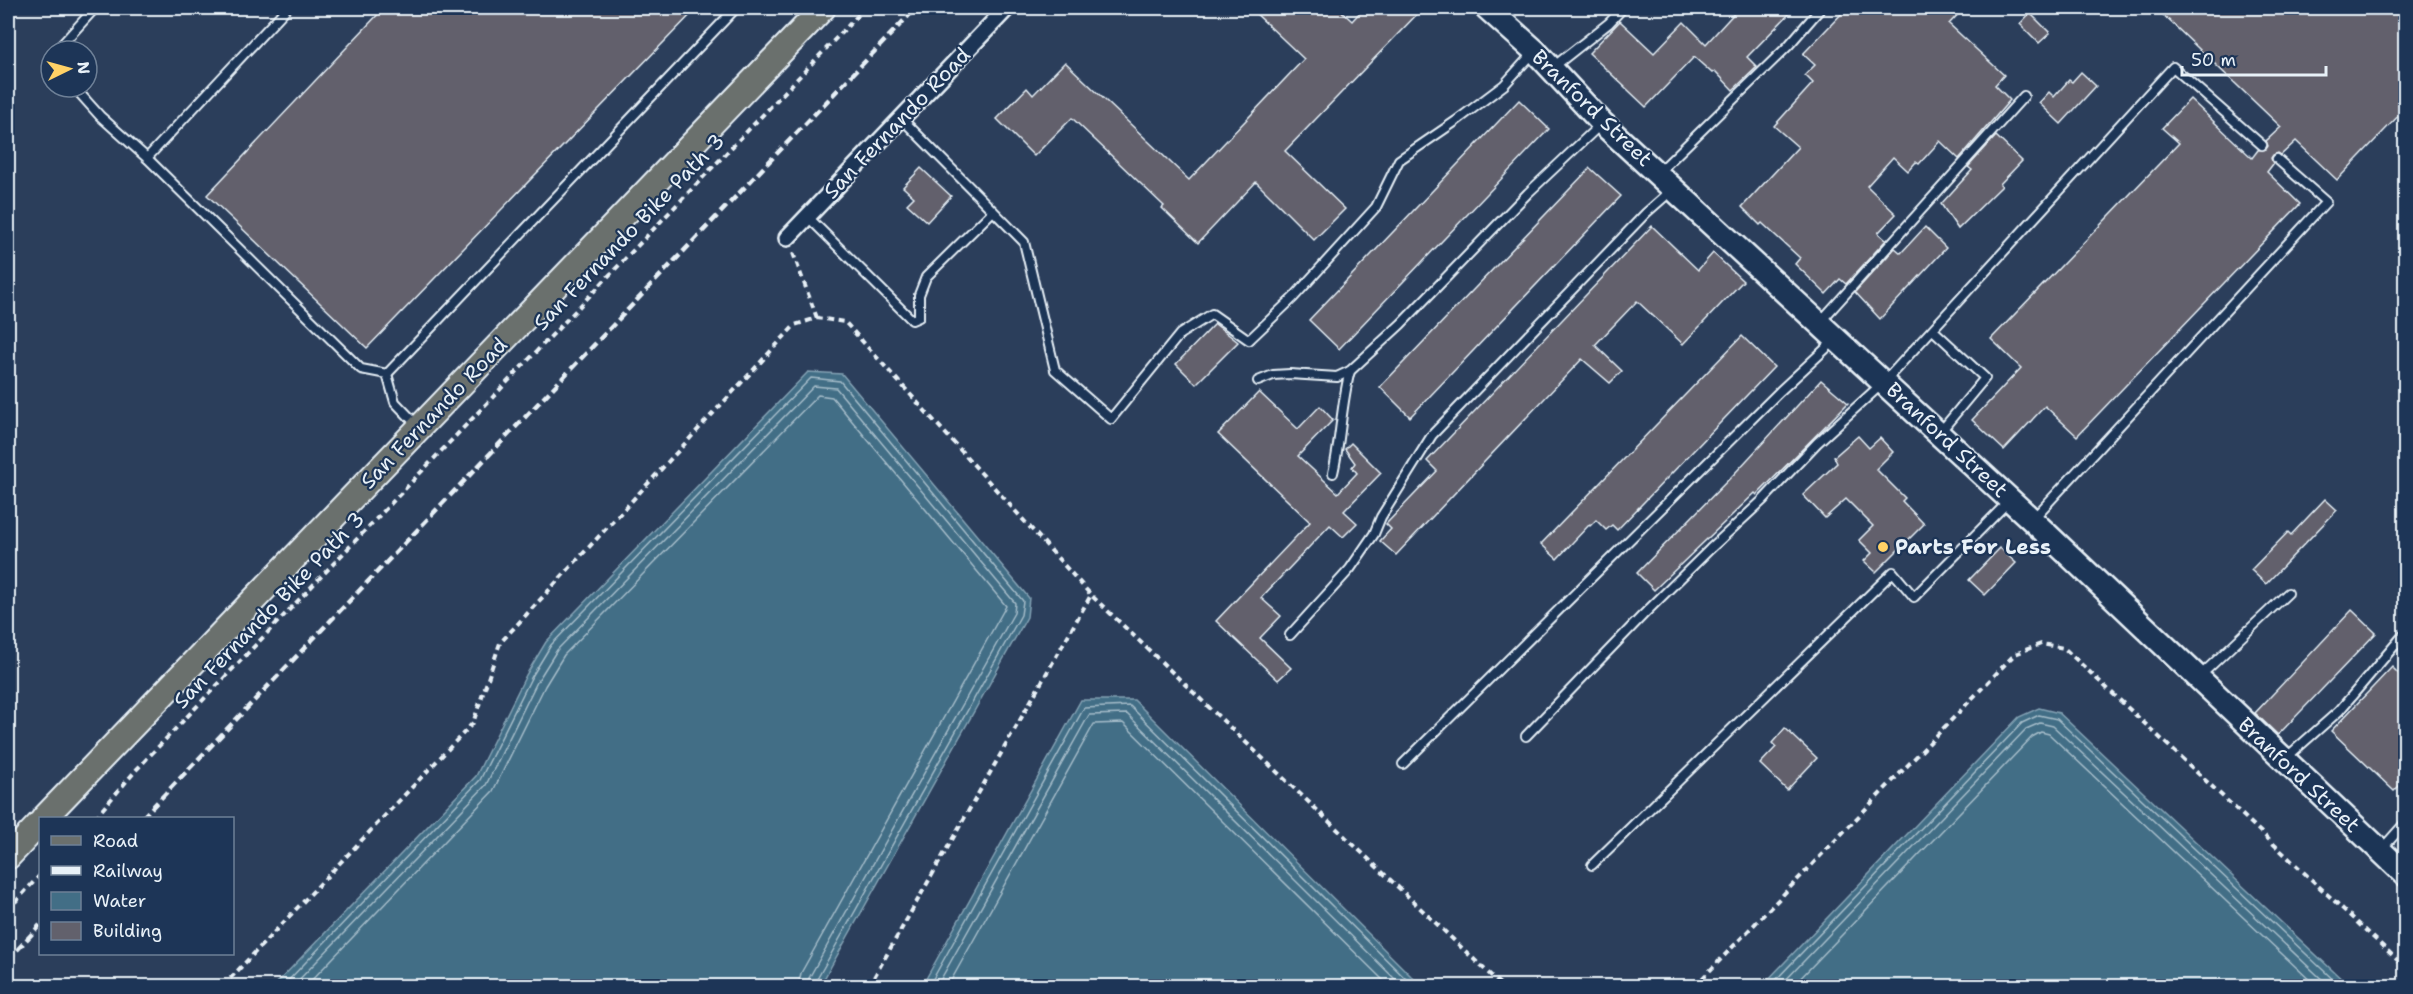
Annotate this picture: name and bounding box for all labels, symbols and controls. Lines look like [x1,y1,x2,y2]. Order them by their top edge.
north arrow [39,39,99,99]
scale bar [2182,39,2326,77]
street label: San Fernando Road [817,41,977,205]
street label: Branford Street [1526,43,1658,173]
text: 50 m [2191,48,2236,72]
text: N [72,61,94,75]
street label: San Fernando Bike Path 3 [527,127,731,337]
street label: San Fernando Road [354,331,514,495]
street label: Branford Street [1880,376,2014,504]
street label: San Fernando Bike Path 3 [167,505,371,715]
place label: Parts For Less [1895,533,2051,561]
marker: Parts For Less [1876,540,1890,554]
street label: Branford Street [2232,711,2366,839]
legend [39,817,234,955]
text: Road [93,829,138,853]
text: Railway [93,859,163,883]
text: Water [93,889,146,913]
text: Building [93,919,162,943]

